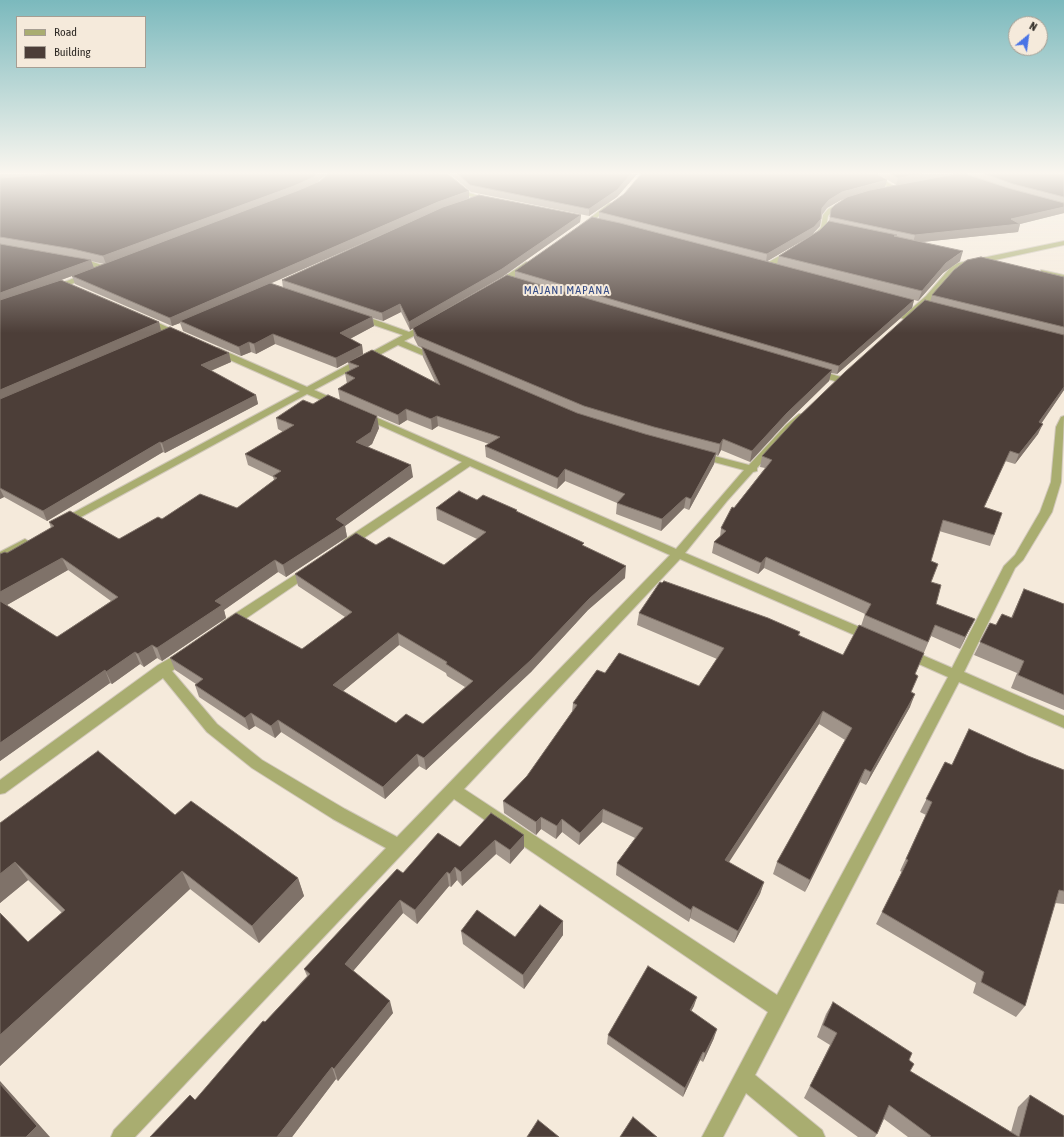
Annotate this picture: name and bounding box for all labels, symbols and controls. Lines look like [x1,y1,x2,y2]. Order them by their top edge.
legend [16,16,146,68]
north arrow [1008,16,1048,56]
text: N [1028,20,1039,33]
text: Road [54,25,77,39]
text: Building [54,45,91,59]
district label: MAJANI MAPANA [524,283,610,297]

